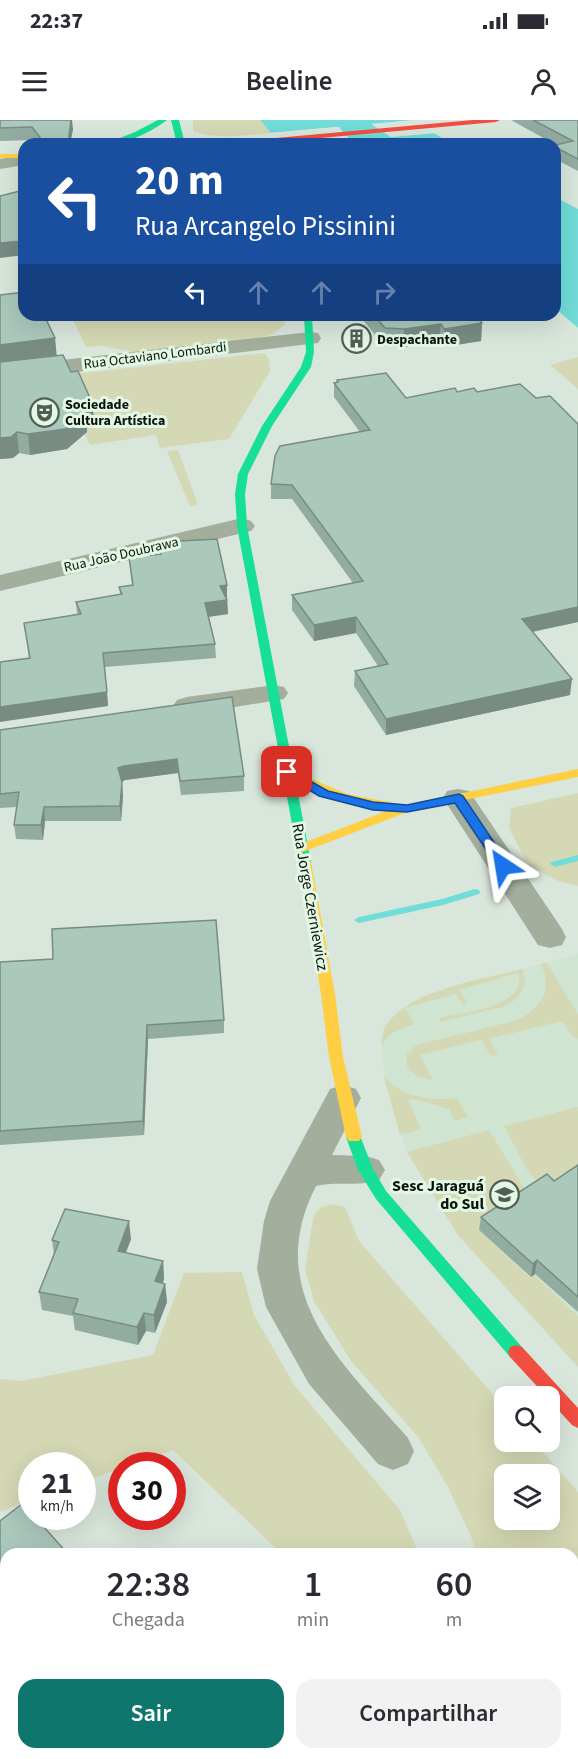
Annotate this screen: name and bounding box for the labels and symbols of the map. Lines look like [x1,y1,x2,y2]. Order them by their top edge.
building icon: Despachante [340,323,372,355]
place label: Despachante [377,330,457,350]
street label: Rua Octaviano Lombardi [82,337,228,375]
place label: Sociedade Cultura Artística [65,395,165,431]
theatre icon: Sociedade Cultura Artística [28,396,60,428]
street label: Rua João Doubrawa [62,532,181,578]
pin [261,746,312,797]
street label: Rua Jorge Czerniewicz [286,822,334,973]
position arrow [471,834,535,898]
place label: Sesc Jaraguá do Sul [392,1175,484,1215]
school or university icon: Sesc Jaraguá do Sul [489,1178,521,1210]
speed limit sign: 30 [108,1452,186,1530]

